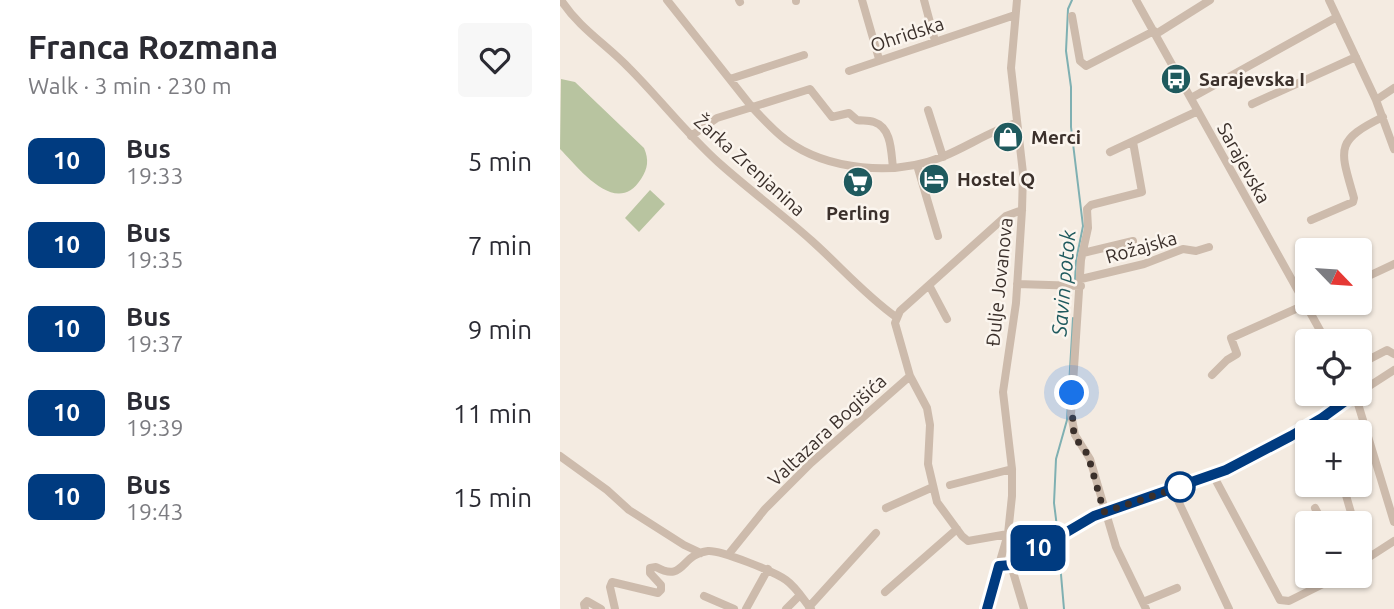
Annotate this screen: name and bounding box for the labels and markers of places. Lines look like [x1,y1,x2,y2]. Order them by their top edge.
bus stop icon: Sarajevska I [1159,62,1193,96]
place label: Sarajevska I [1199,68,1305,90]
shop icon: Merci [991,120,1025,154]
place label: Merci [1031,126,1081,148]
hotel icon: Hostel Q [917,162,951,196]
supermarket icon: Perling [841,165,875,199]
place label: Hostel Q [957,168,1035,190]
place label: Perling [826,202,890,224]
unlabelled marker [1165,472,1195,502]

